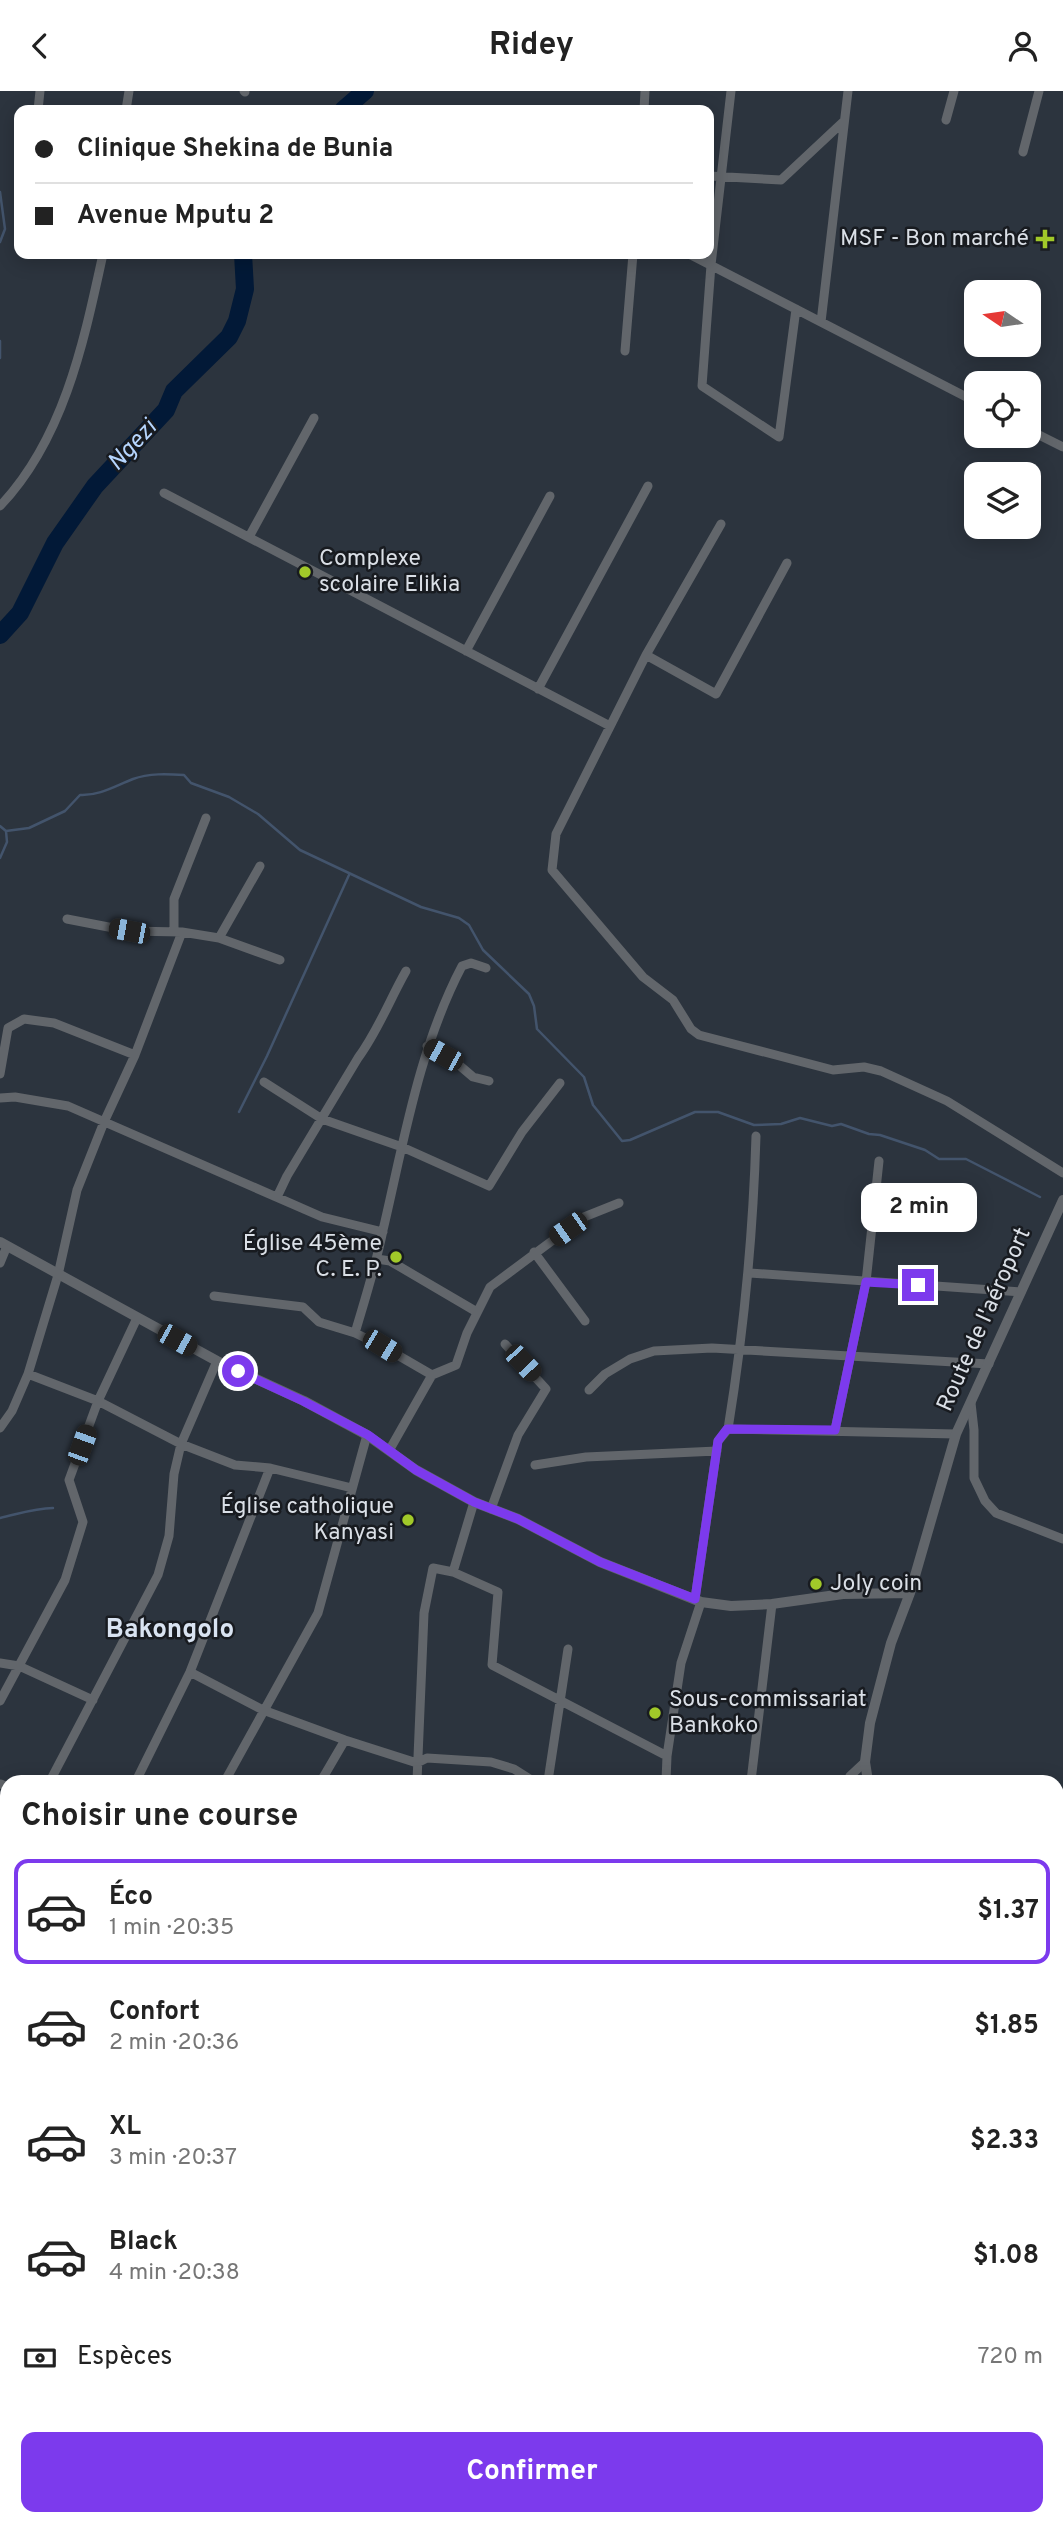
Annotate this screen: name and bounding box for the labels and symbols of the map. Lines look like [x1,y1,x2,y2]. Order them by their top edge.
place label: MSF - Bon marché [840,225,1029,254]
marker: MSF - Bon marché [1035,229,1055,249]
north arrow [964,280,1041,357]
water label: Ngezi [102,413,165,478]
place label: Complexe scolaire Elikia [319,545,460,600]
marker: Complexe scolaire Elikia [297,564,313,580]
car [107,917,152,945]
car [420,1036,467,1074]
callout: 2 min [860,1183,976,1233]
car [545,1208,592,1250]
street label: Route de l'aéroport [931,1223,1039,1417]
place label: Église 45ème C. E. P. [243,1229,382,1285]
marker: Église 45ème C. E. P. [388,1249,404,1265]
route end [902,1269,934,1301]
car [154,1321,201,1359]
car [359,1326,406,1366]
car [501,1340,546,1386]
route start [222,1355,254,1387]
car [65,1422,100,1468]
place label: Église catholique Kanyasi [220,1492,394,1548]
marker: Église catholique Kanyasi [400,1512,416,1528]
place label: Joly coin [830,1570,922,1599]
marker: Joly coin [808,1576,824,1592]
district label: Bakongolo [106,1614,234,1647]
place label: Sous-commissariat Bankoko [669,1686,867,1741]
marker: Sous-commissariat Bankoko [647,1705,663,1721]

